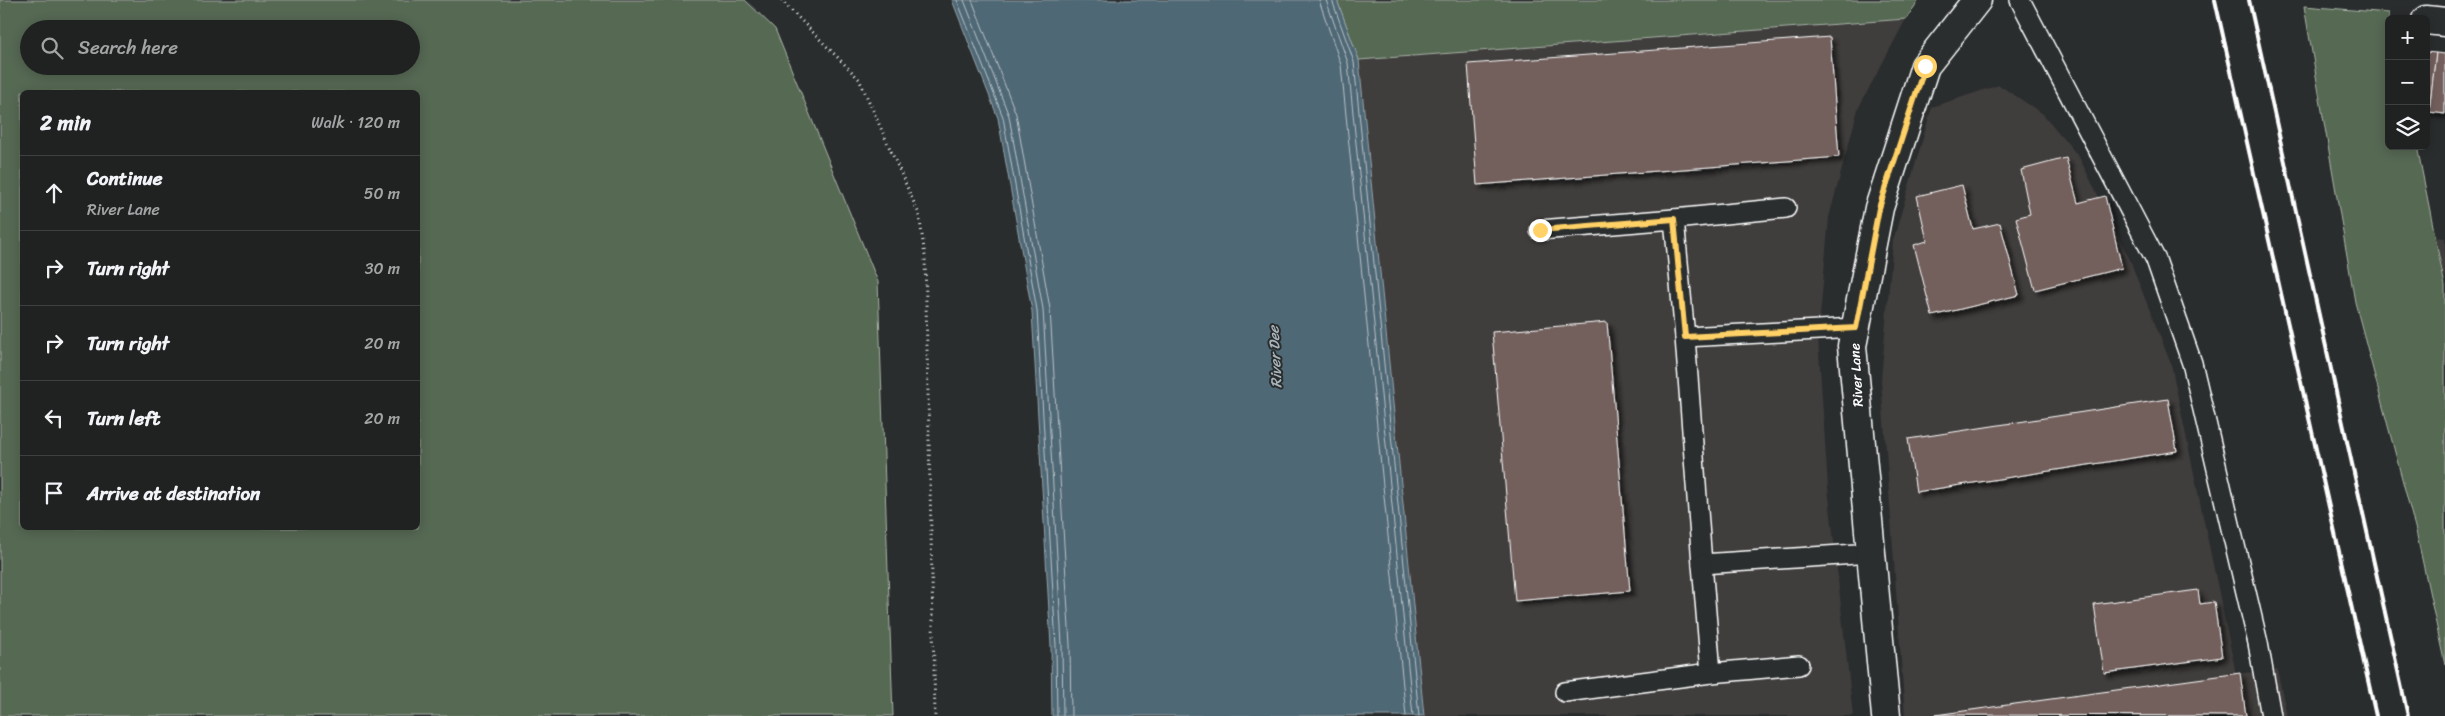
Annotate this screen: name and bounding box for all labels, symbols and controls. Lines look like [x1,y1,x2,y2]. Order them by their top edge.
map controls [2385,15,2430,150]
button: + [2385,15,2430,60]
search box [20,20,420,75]
text: Search here [78,31,178,64]
icon: search [38,34,66,62]
route start [1914,55,1937,78]
button: − [2385,60,2430,105]
text: 2 min [40,104,91,142]
button: layers [2385,105,2430,150]
text: Walk · 120 m [311,108,400,137]
text: Continue [87,162,163,195]
icon: ahead [40,179,68,207]
text: 50 m [364,179,400,208]
text: River Lane [87,195,160,224]
route end [1529,219,1552,242]
text: Turn right [87,252,169,285]
icon: right [40,254,68,282]
text: 30 m [365,254,400,283]
water label: River Dee [1260,324,1290,389]
text: Turn right [87,327,169,360]
icon: right [40,329,68,357]
text: 20 m [364,329,400,358]
street label: River Lane [1842,342,1871,407]
text: Turn left [87,402,160,435]
icon: left [40,404,68,432]
text: 20 m [364,404,400,433]
text: Arrive at destination [87,477,260,510]
icon: arrive [40,479,68,507]

